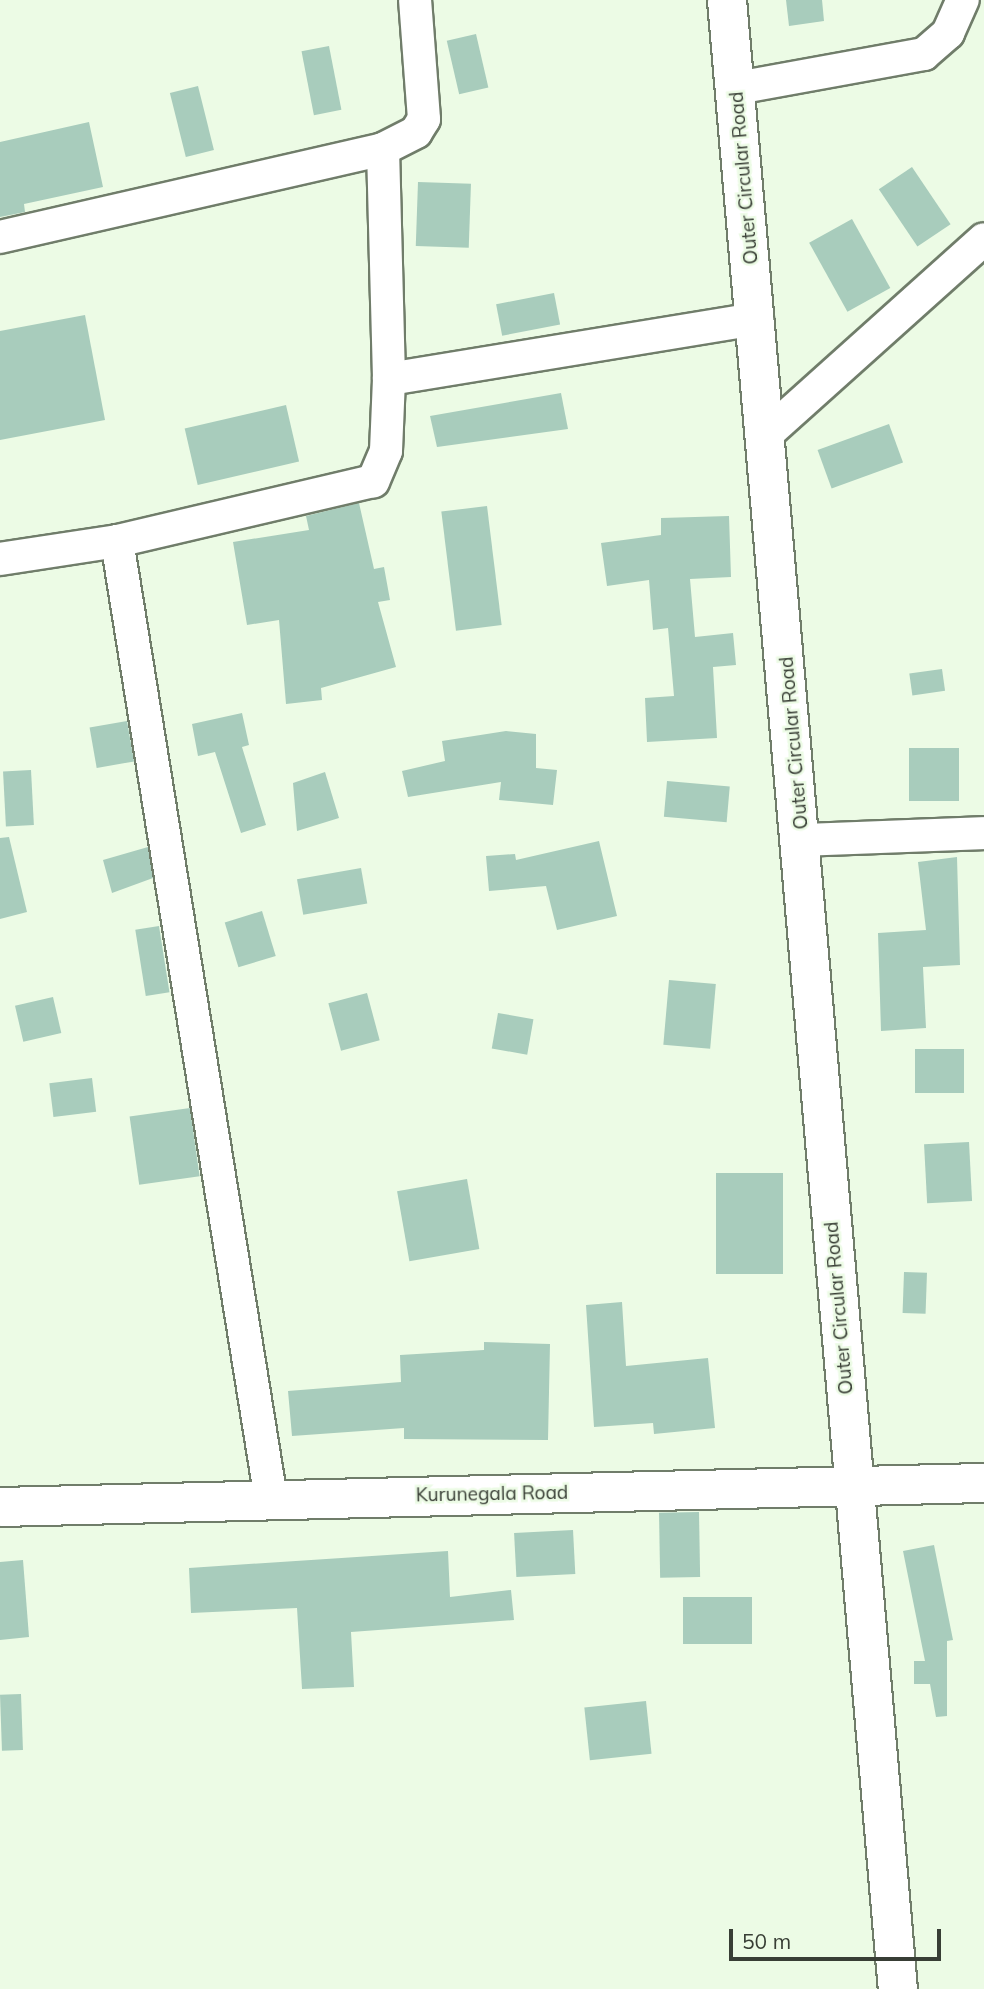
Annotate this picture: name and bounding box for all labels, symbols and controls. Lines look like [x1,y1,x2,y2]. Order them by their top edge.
street label: Outer Circular Road [725,91,763,265]
street label: Outer Circular Road [775,656,813,830]
street label: Outer Circular Road [820,1221,858,1395]
street label: Kurunegala Road [416,1481,568,1507]
scale bar [732,1916,944,1960]
text: 50 m [742,1928,791,1954]

